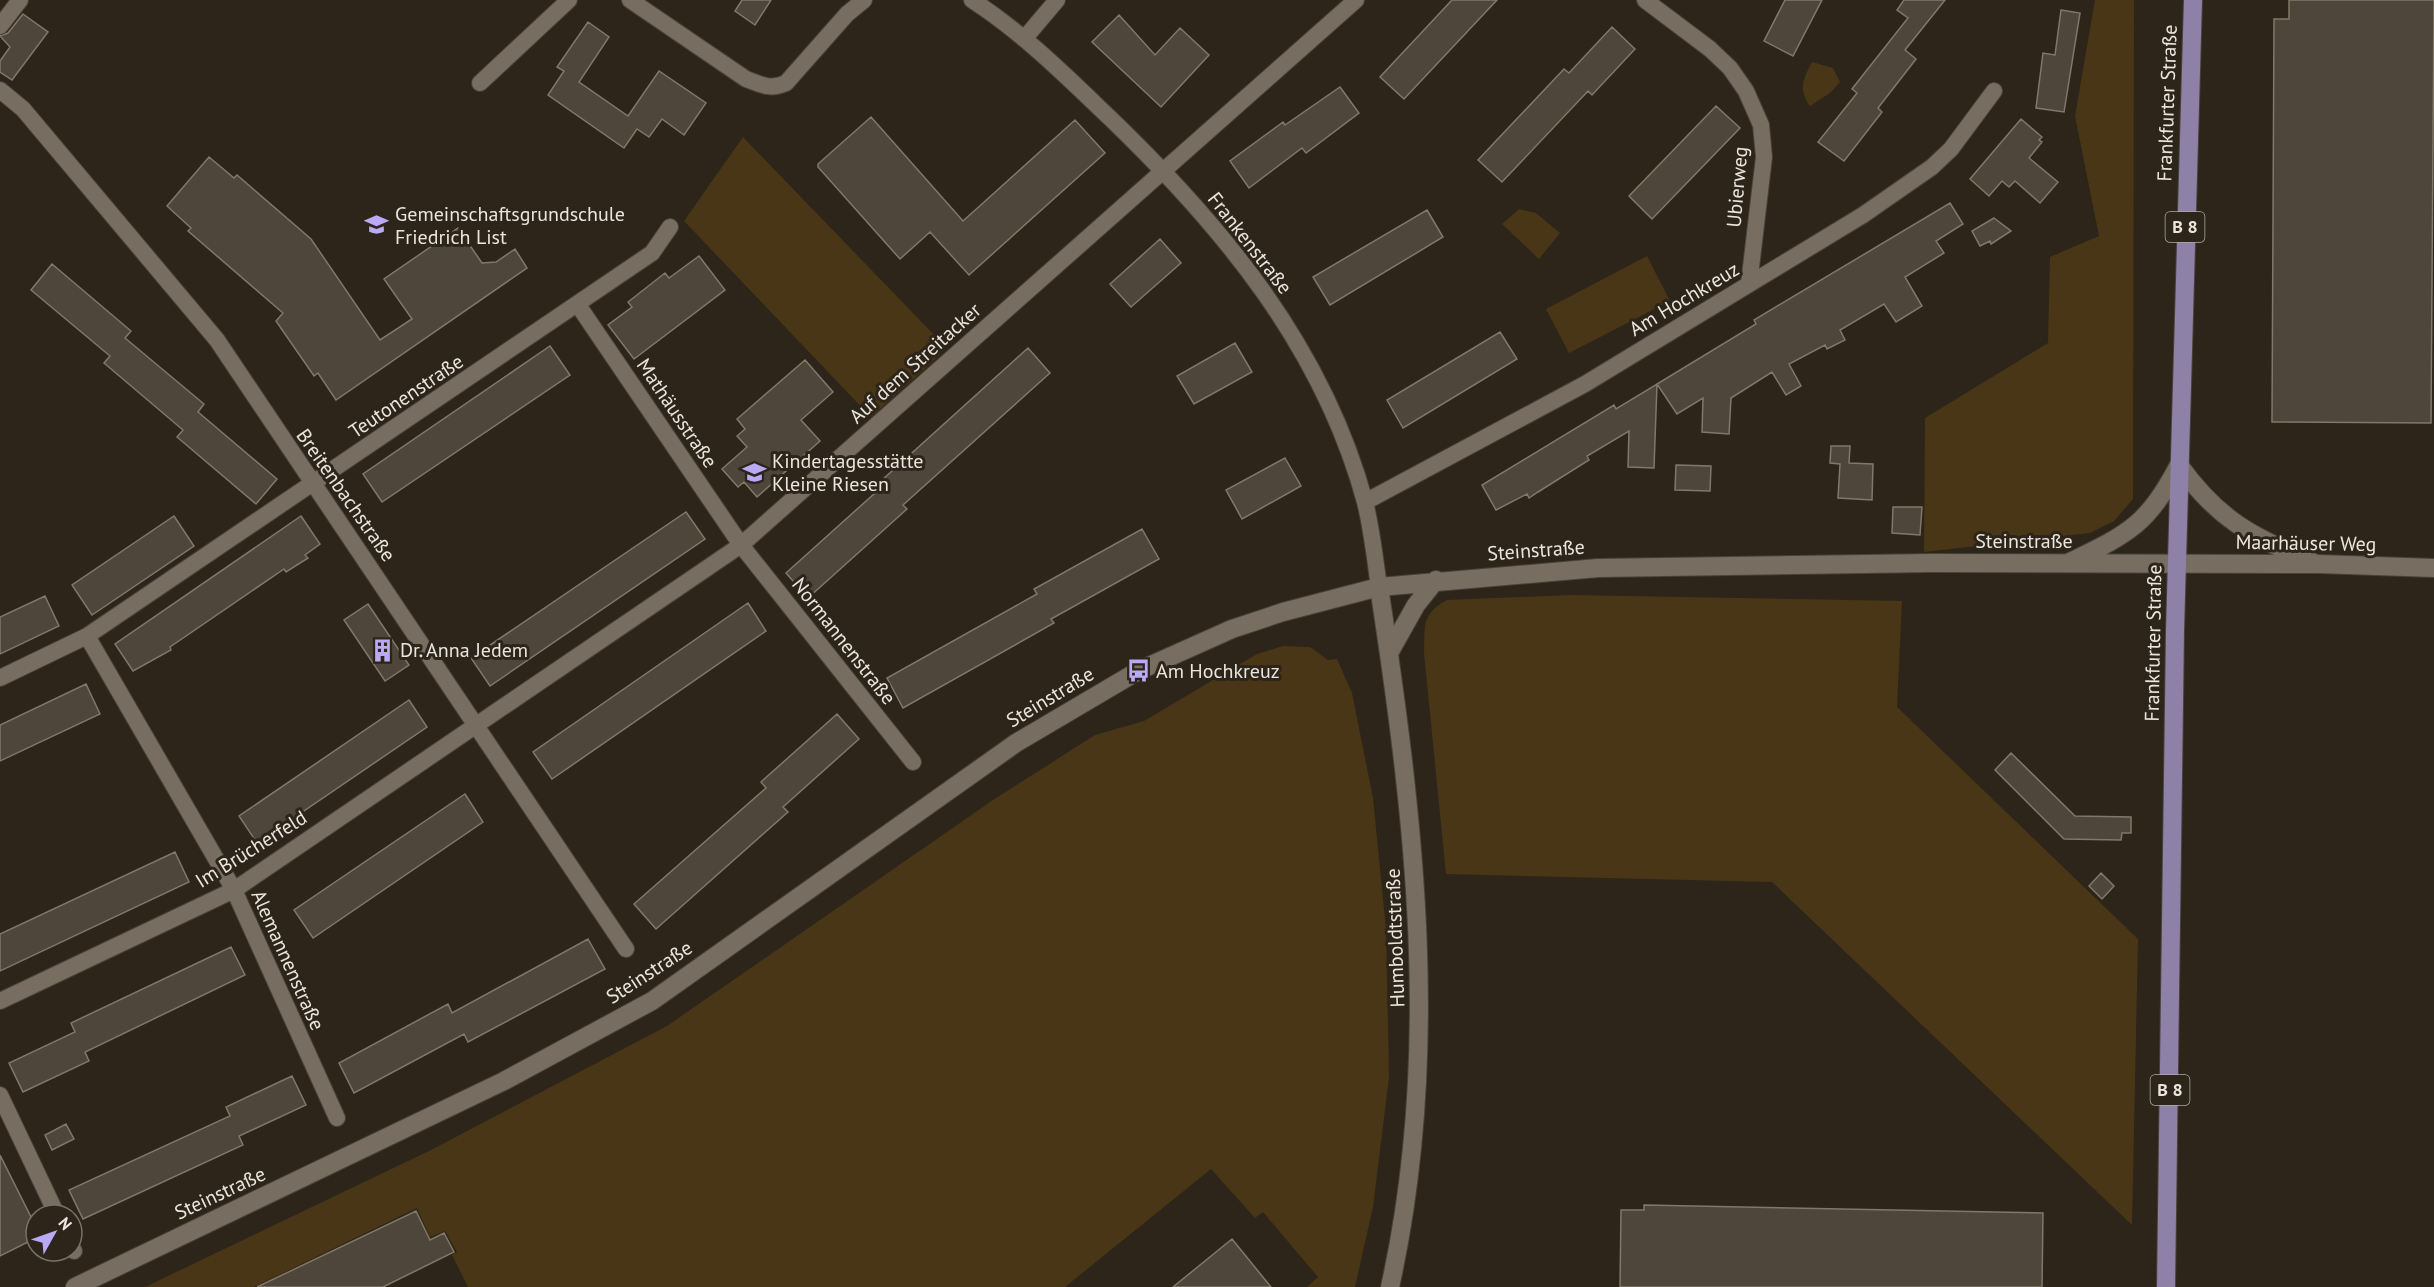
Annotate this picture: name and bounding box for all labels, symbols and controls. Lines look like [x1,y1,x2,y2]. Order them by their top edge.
street label: Frankfurter Straße [2151,24,2183,182]
street label: Ubierweg [1721,145,1753,229]
street label: Frankenstraße [1202,187,1298,299]
place label: Gemeinschaftsgrundschule Friedrich List [395,201,625,250]
school or university icon: Gemeinschaftsgrundschule Friedrich List [364,212,390,238]
road number: B 8 [2166,212,2204,242]
street label: Am Hochkreuz [1624,256,1744,342]
street label: Auf dem Streitacker [844,297,986,429]
street label: Teutonenstraße [344,348,468,444]
street label: Mathäusstraße [631,353,723,473]
street label: Breitenbachstraße [291,424,401,566]
place label: Kindertagesstätte Kleine Riesen [772,448,923,497]
school or university icon: Kindertagesstätte Kleine Riesen [741,460,767,486]
street label: Steinstraße [1975,528,2073,554]
street label: Maarhäuser Weg [2235,529,2377,557]
street label: Steinstraße [1486,534,1586,566]
street label: Frankfurter Straße [2139,564,2167,722]
street label: Normannenstraße [786,572,902,710]
building icon: Dr. Anna Jedem [369,637,395,663]
place label: Dr. Anna Jedem [400,637,528,663]
bus stop icon: Am Hochkreuz [1125,658,1151,684]
place label: Am Hochkreuz [1156,658,1280,684]
street label: Steinstraße [1001,661,1099,733]
street label: Im Brücherfeld [190,804,312,894]
street label: Humboldtstraße [1380,868,1410,1008]
street label: Alemannenstraße [245,886,331,1034]
street label: Steinstraße [601,935,697,1009]
road number: B 8 [2150,1075,2190,1105]
street label: Steinstraße [170,1161,270,1225]
north arrow [24,1203,84,1263]
text: N [54,1213,77,1234]

